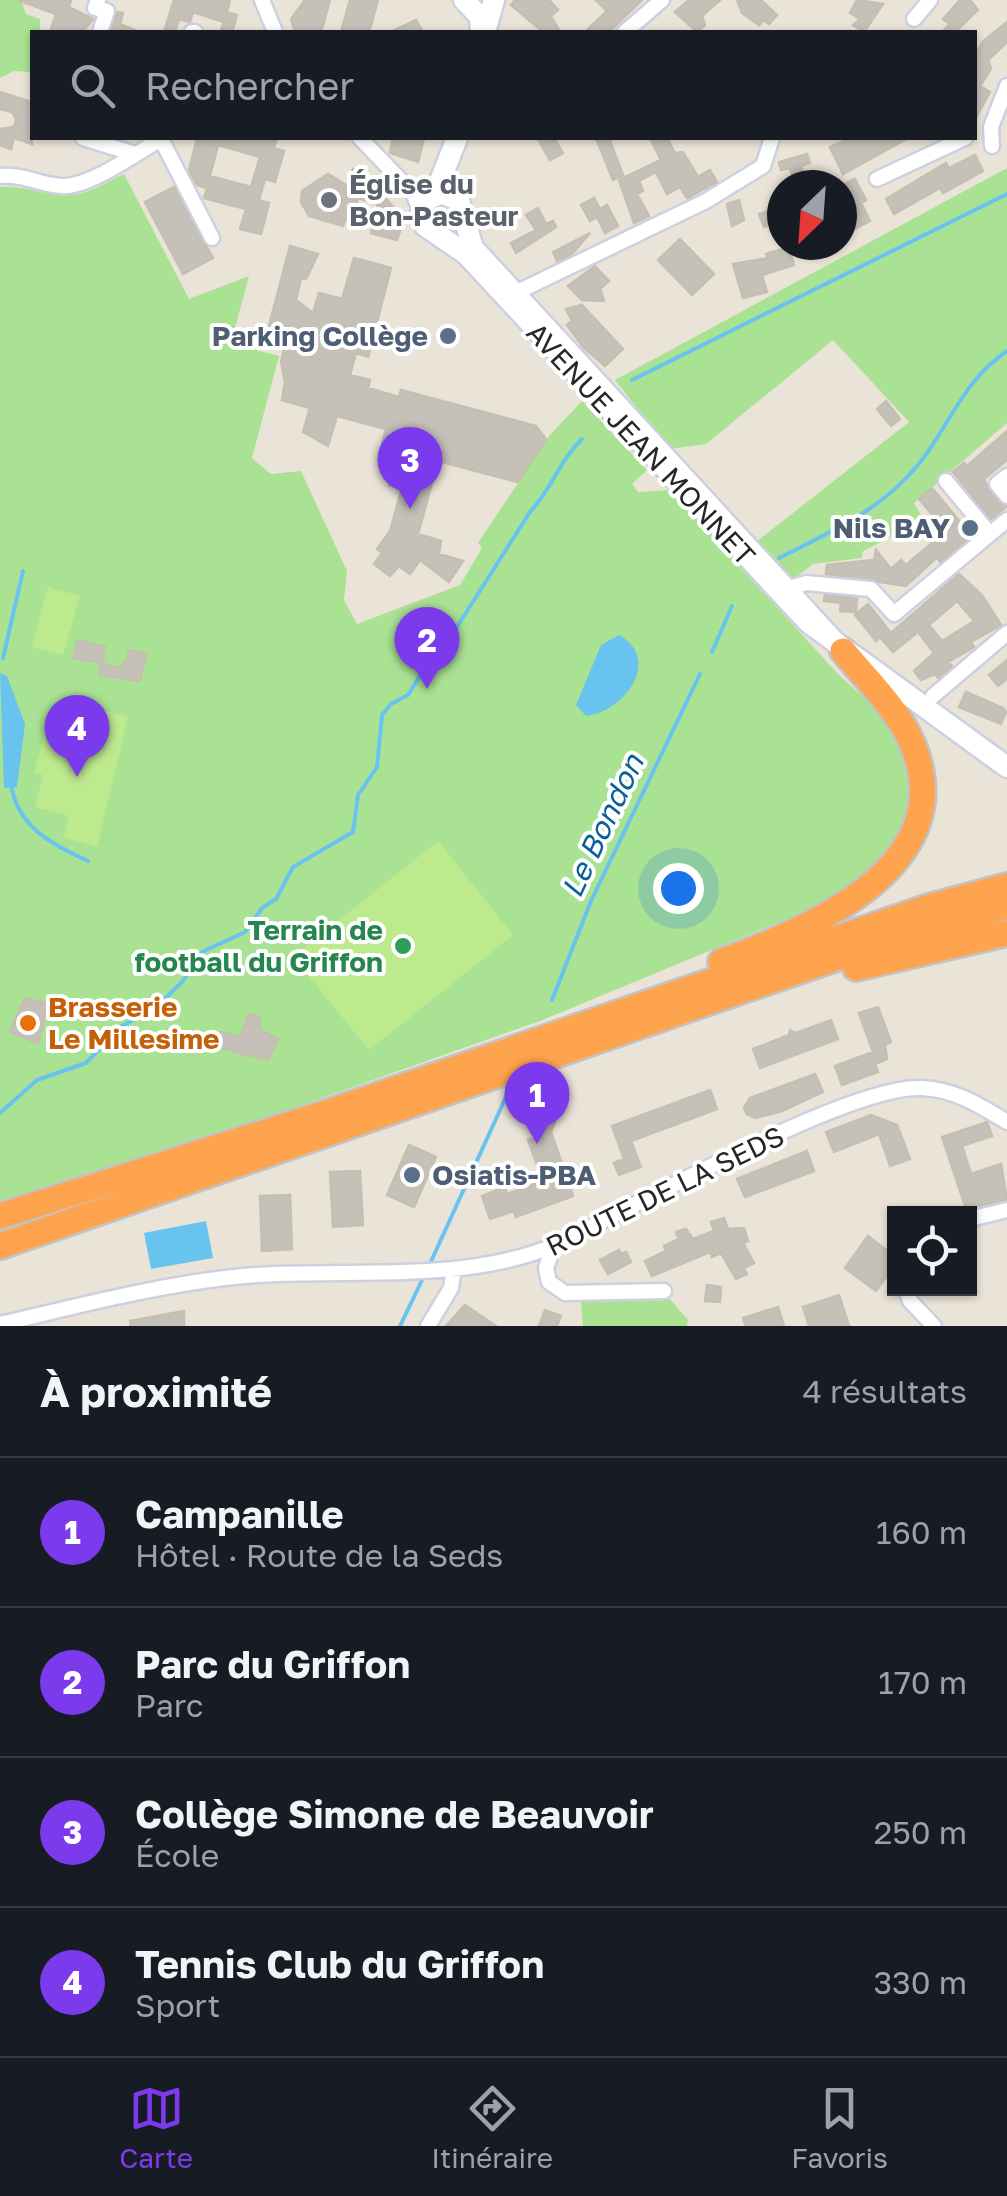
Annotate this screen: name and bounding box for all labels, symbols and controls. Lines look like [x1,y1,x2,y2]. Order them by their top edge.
search box [30,30,977,140]
icon: search [65,58,120,113]
text: Rechercher [145,63,354,108]
place label: Église du Bon-Pasteur [349,167,519,232]
north arrow [767,170,857,260]
marker: Église du Bon-Pasteur [318,189,340,211]
street label: AVENUE JEAN MONNET [520,316,762,572]
place label: Parking Collège [212,319,428,352]
marker: Parking Collège [437,325,459,347]
pin: 3 [378,426,442,509]
place label: Nils BAY [833,511,950,544]
marker: Nils BAY [959,517,981,539]
pin: 2 [394,606,460,689]
pin: 4 [44,694,110,777]
water label: Le Bondon [553,747,651,903]
your location [653,863,704,914]
place label: Terrain de football du Griffon [134,913,383,978]
marker: Terrain de football du Griffon [392,935,414,957]
place label: Brasserie Le Millesime [48,990,220,1055]
marker: Brasserie Le Millesime [17,1012,39,1034]
pin: 1 [504,1062,570,1144]
street label: ROUTE DE LA SEDS [541,1119,789,1262]
place label: Osiatis-PBA [432,1158,596,1191]
marker: Osiatis-PBA [401,1164,423,1186]
map controls [887,1206,977,1296]
button: locate [887,1206,977,1296]
text: À proximité [40,1366,272,1416]
text: 4 résultats [803,1372,967,1410]
text: Campanille [135,1491,344,1536]
text: 1 [64,1513,81,1551]
text: 160 m [876,1513,967,1551]
text: Hôtel · Route de la Seds [135,1536,503,1574]
text: Parc du Griffon [135,1641,410,1686]
text: 2 [63,1663,82,1701]
text: 170 m [878,1663,967,1701]
text: Parc [135,1686,203,1724]
text: Collège Simone de Beauvoir [135,1791,654,1836]
text: 3 [63,1813,82,1851]
text: 250 m [874,1813,967,1851]
text: École [135,1836,219,1874]
text: Tennis Club du Griffon [135,1941,544,1986]
text: 4 [62,1963,83,2001]
text: 330 m [873,1963,967,2001]
text: Sport [135,1986,220,2024]
tab: Carte [119,2081,193,2174]
tab: Itinéraire [431,2081,553,2174]
tab: Favoris [791,2081,888,2174]

